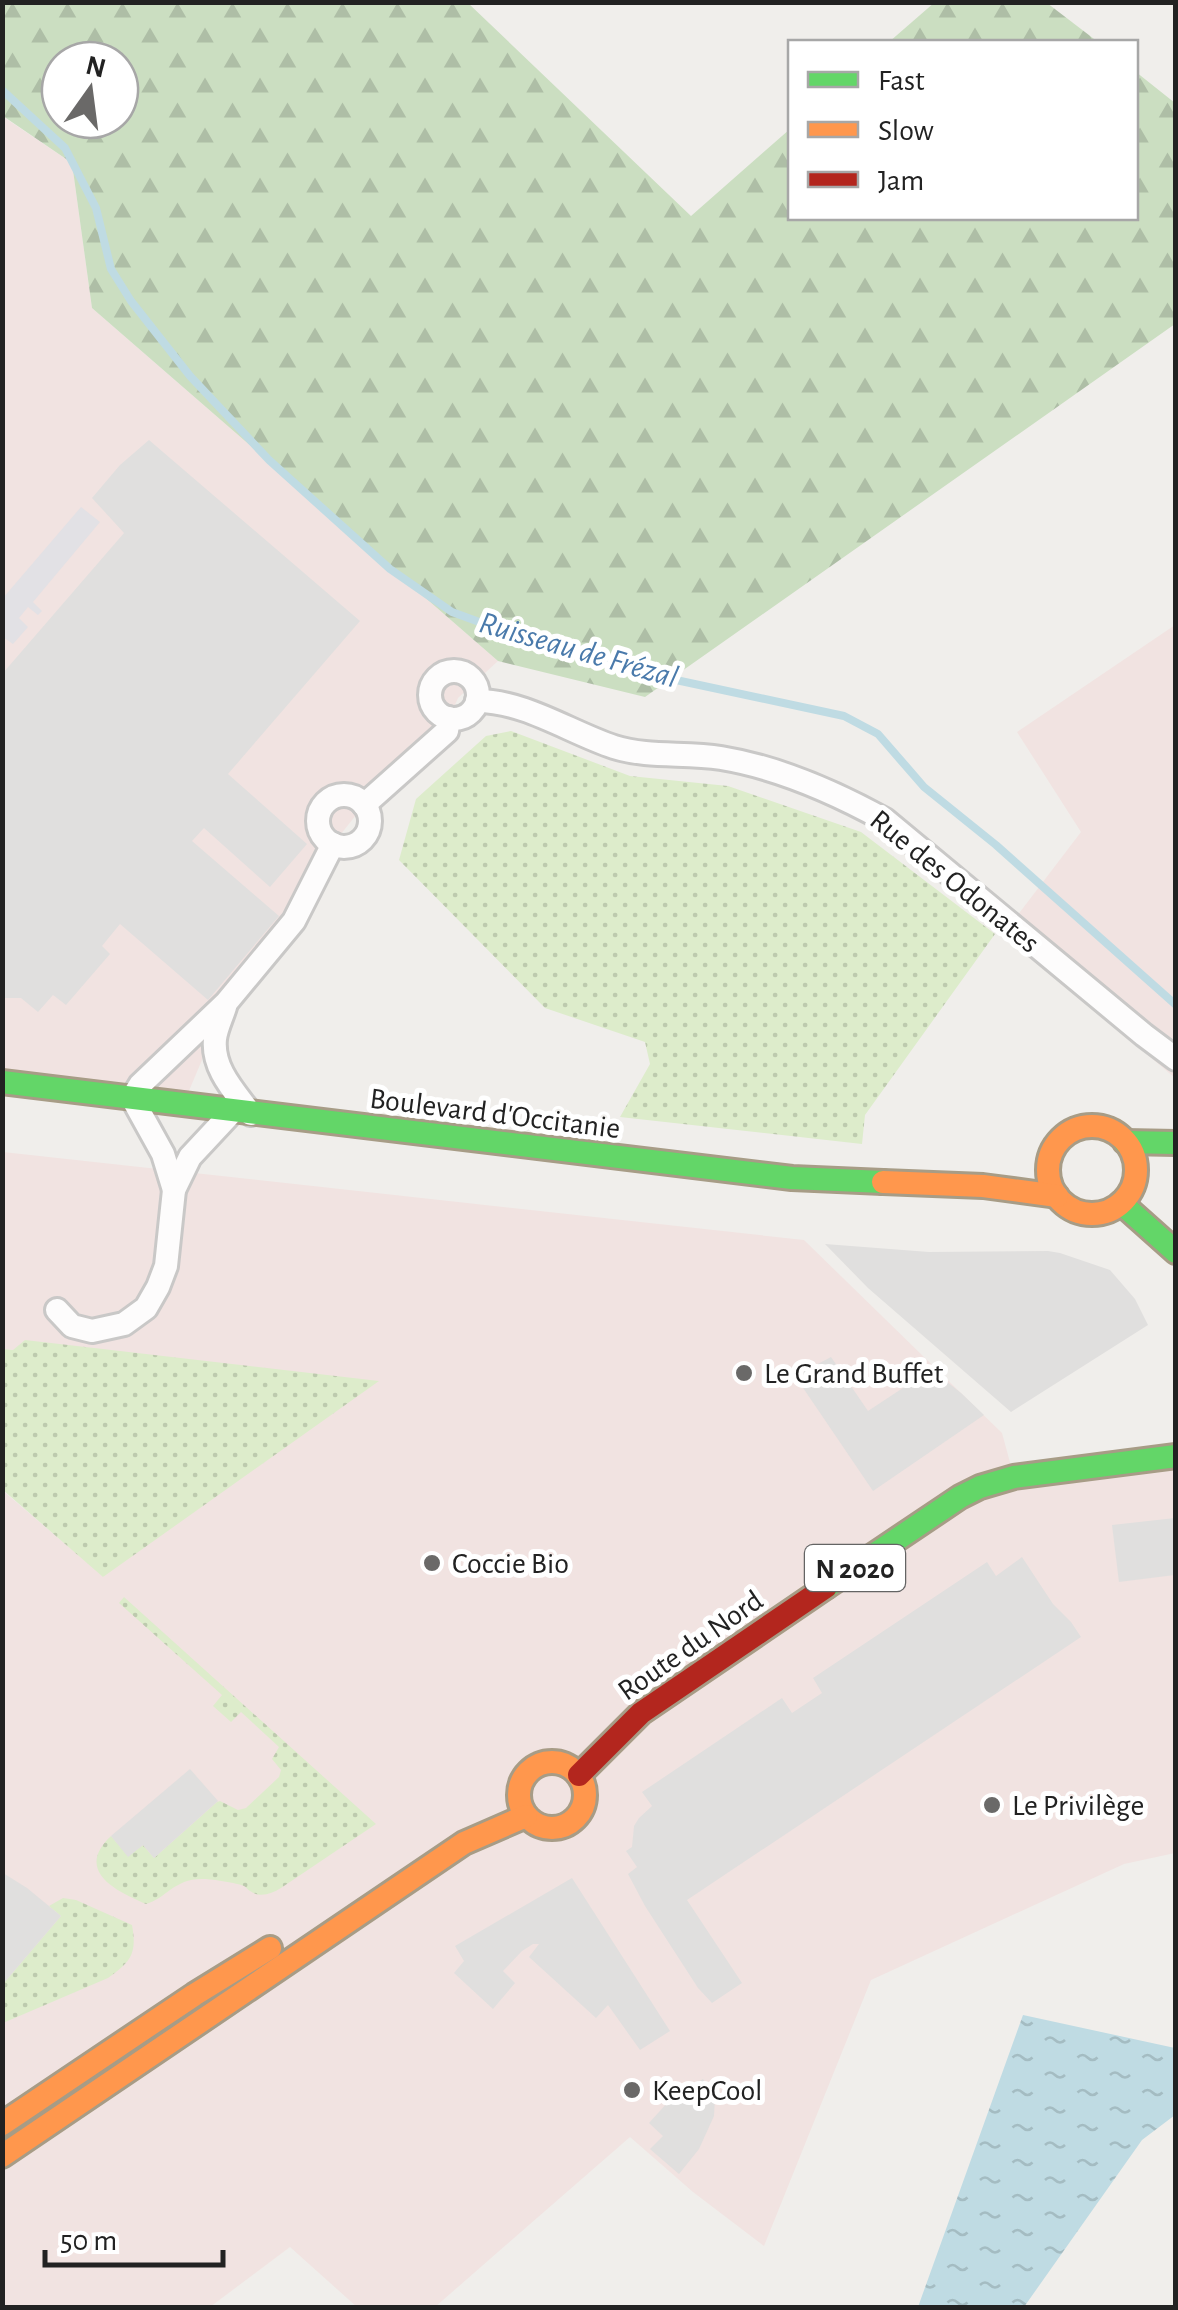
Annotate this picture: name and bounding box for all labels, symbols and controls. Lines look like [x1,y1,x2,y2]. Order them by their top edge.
north arrow [40,40,140,140]
legend [788,40,1138,220]
text: N [83,52,108,84]
text: Fast [878,66,925,96]
text: Slow [878,116,934,146]
text: Jam [878,166,924,196]
water label: Ruisseau de Frézal [476,606,682,694]
street label: Rue des Odonates [864,805,1045,959]
street label: Boulevard d'Occitanie [368,1084,622,1144]
place label: Le Grand Buffet [764,1359,944,1389]
marker: Le Grand Buffet [733,1362,755,1384]
road number: N 2020 [805,1545,905,1591]
place label: Coccie Bio [452,1549,569,1579]
marker: Coccie Bio [421,1552,443,1574]
street label: Route du Nord [613,1585,768,1707]
place label: Le Privilège [1012,1791,1144,1821]
marker: Le Privilège [981,1794,1003,1816]
place label: KeepCool [652,2076,763,2106]
marker: KeepCool [621,2079,643,2101]
scale bar [45,2205,222,2267]
text: 50 m [60,2226,117,2256]

